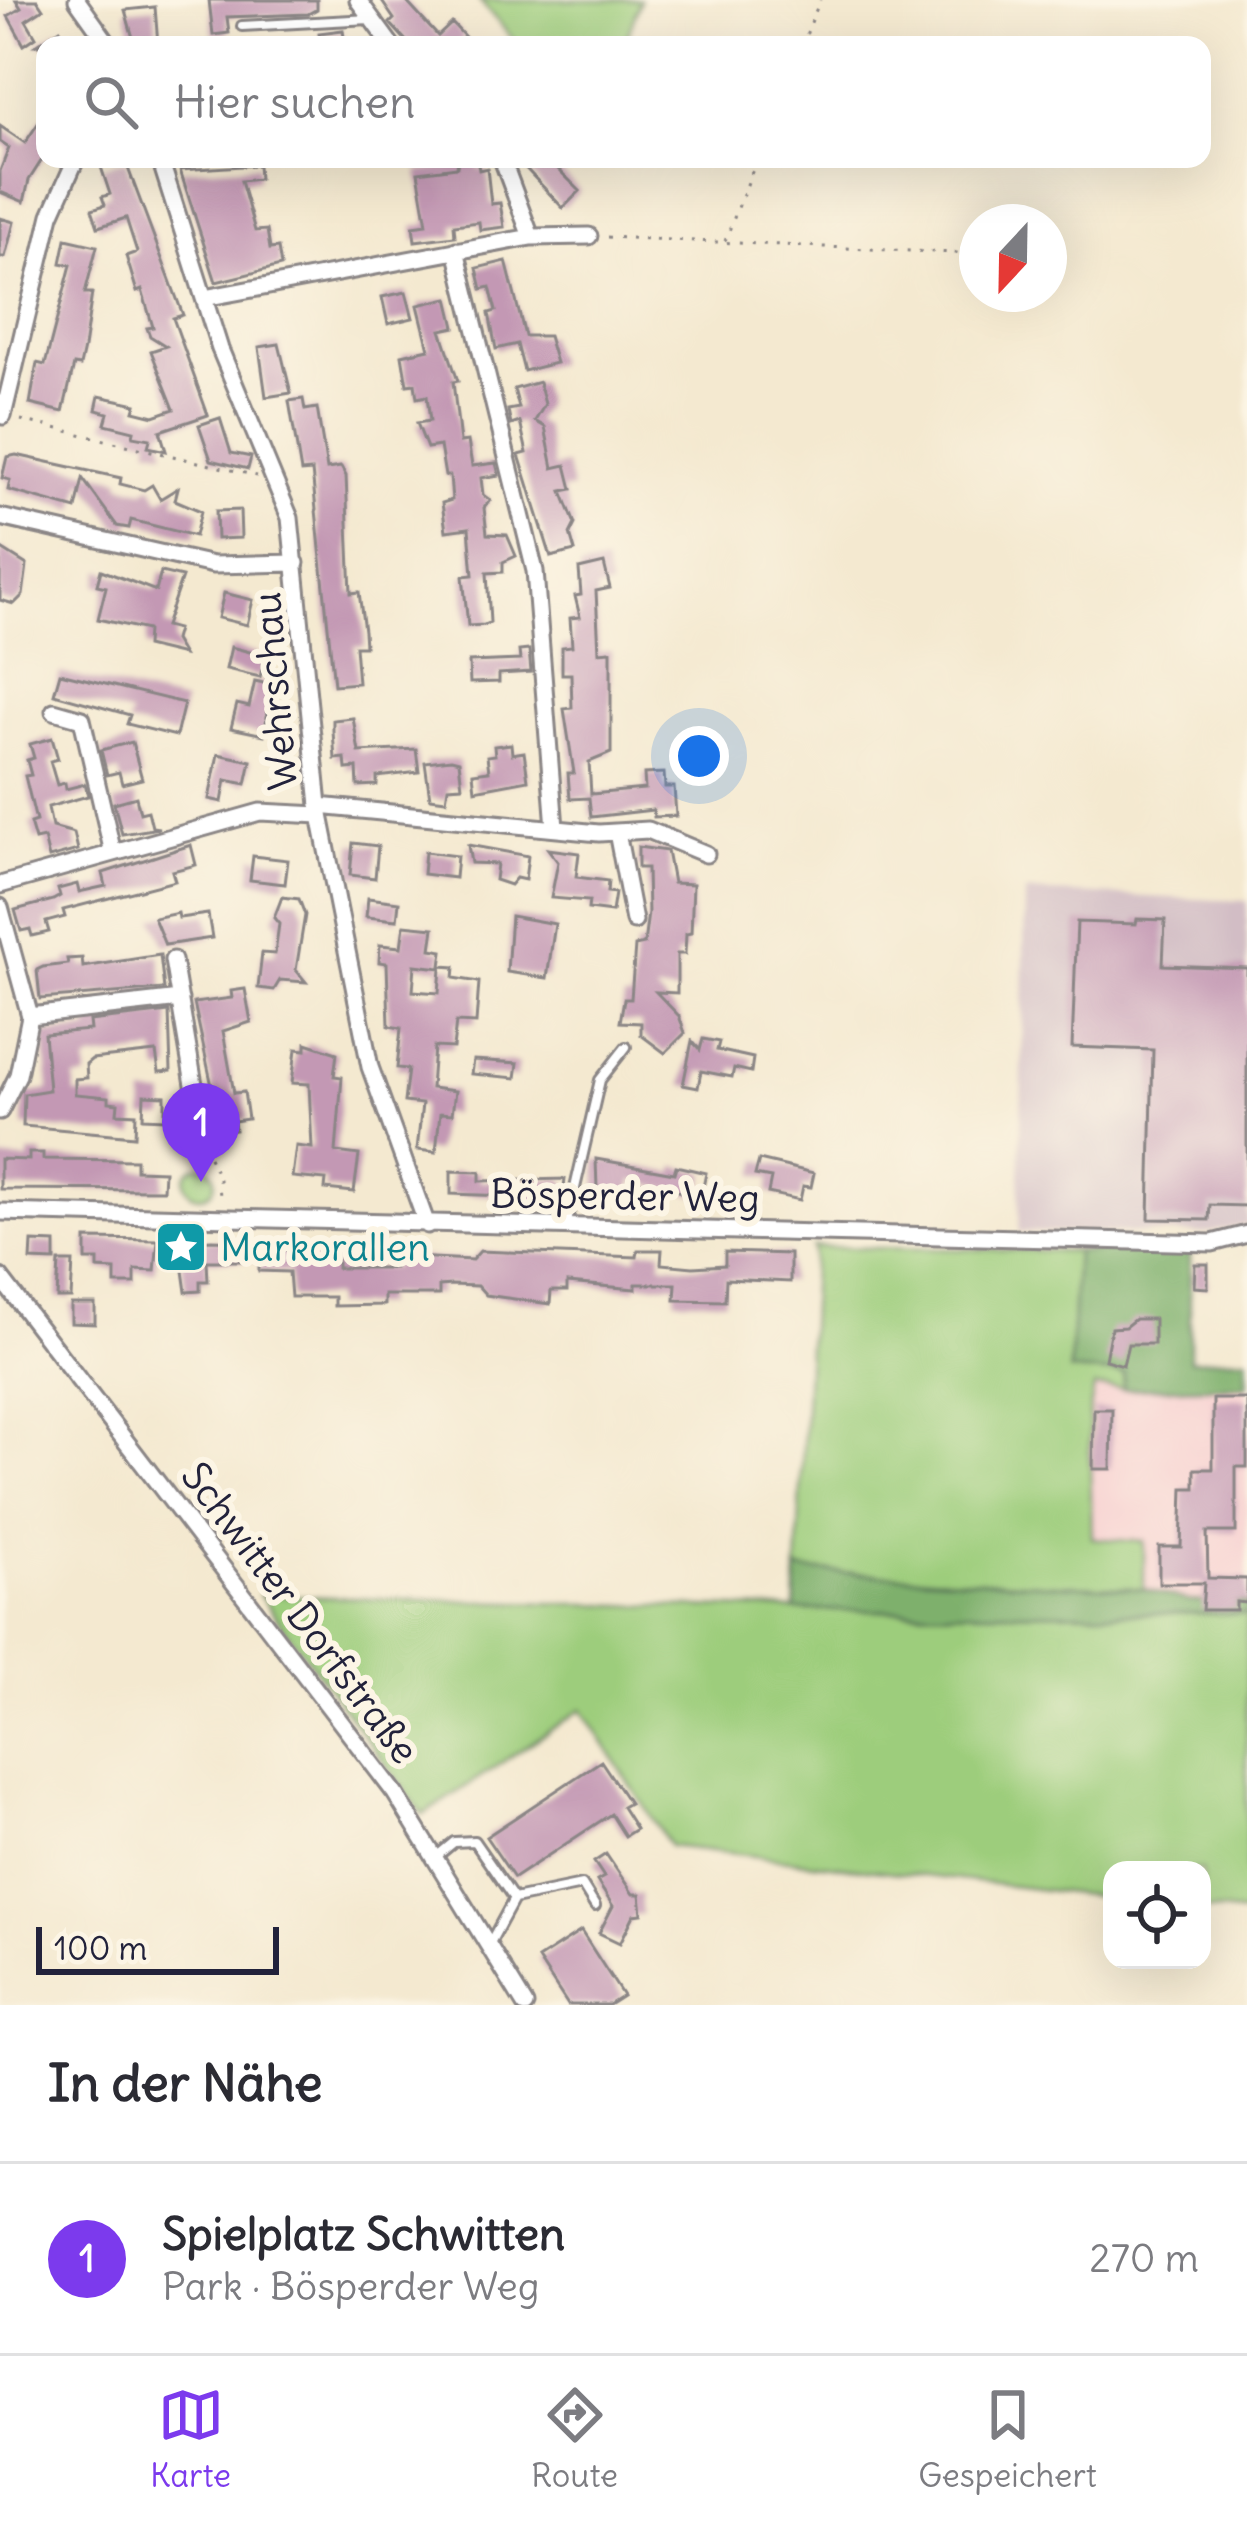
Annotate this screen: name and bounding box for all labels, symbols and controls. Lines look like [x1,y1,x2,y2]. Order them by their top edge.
search box [36,36,1211,168]
icon: search [78,69,144,135]
text: Hier suchen [174,74,415,130]
north arrow [959,204,1067,312]
street label: Wehrschau [242,590,308,792]
your location [669,726,729,786]
pin: 1 [162,1083,240,1182]
street label: Bösperder Weg [490,1169,760,1223]
place icon: Markorallen [153,1219,209,1275]
place label: Markorallen [220,1223,430,1272]
street label: Schwitter Dorfstraße [171,1453,429,1773]
map controls [1103,1861,1211,1969]
button: locate [1103,1861,1211,1969]
scale bar [36,1921,279,1974]
text: 100 m [54,1927,147,1969]
text: In der Nähe [48,2051,323,2115]
text: Spielplatz Schwitten [162,2206,565,2262]
text: 1 [79,2234,95,2283]
text: 270 m [1089,2234,1199,2283]
text: Park · Bösperder Weg [162,2262,539,2311]
tab: Karte [150,2382,231,2496]
tab: Route [531,2382,618,2496]
tab: Gespeichert [918,2382,1097,2496]

